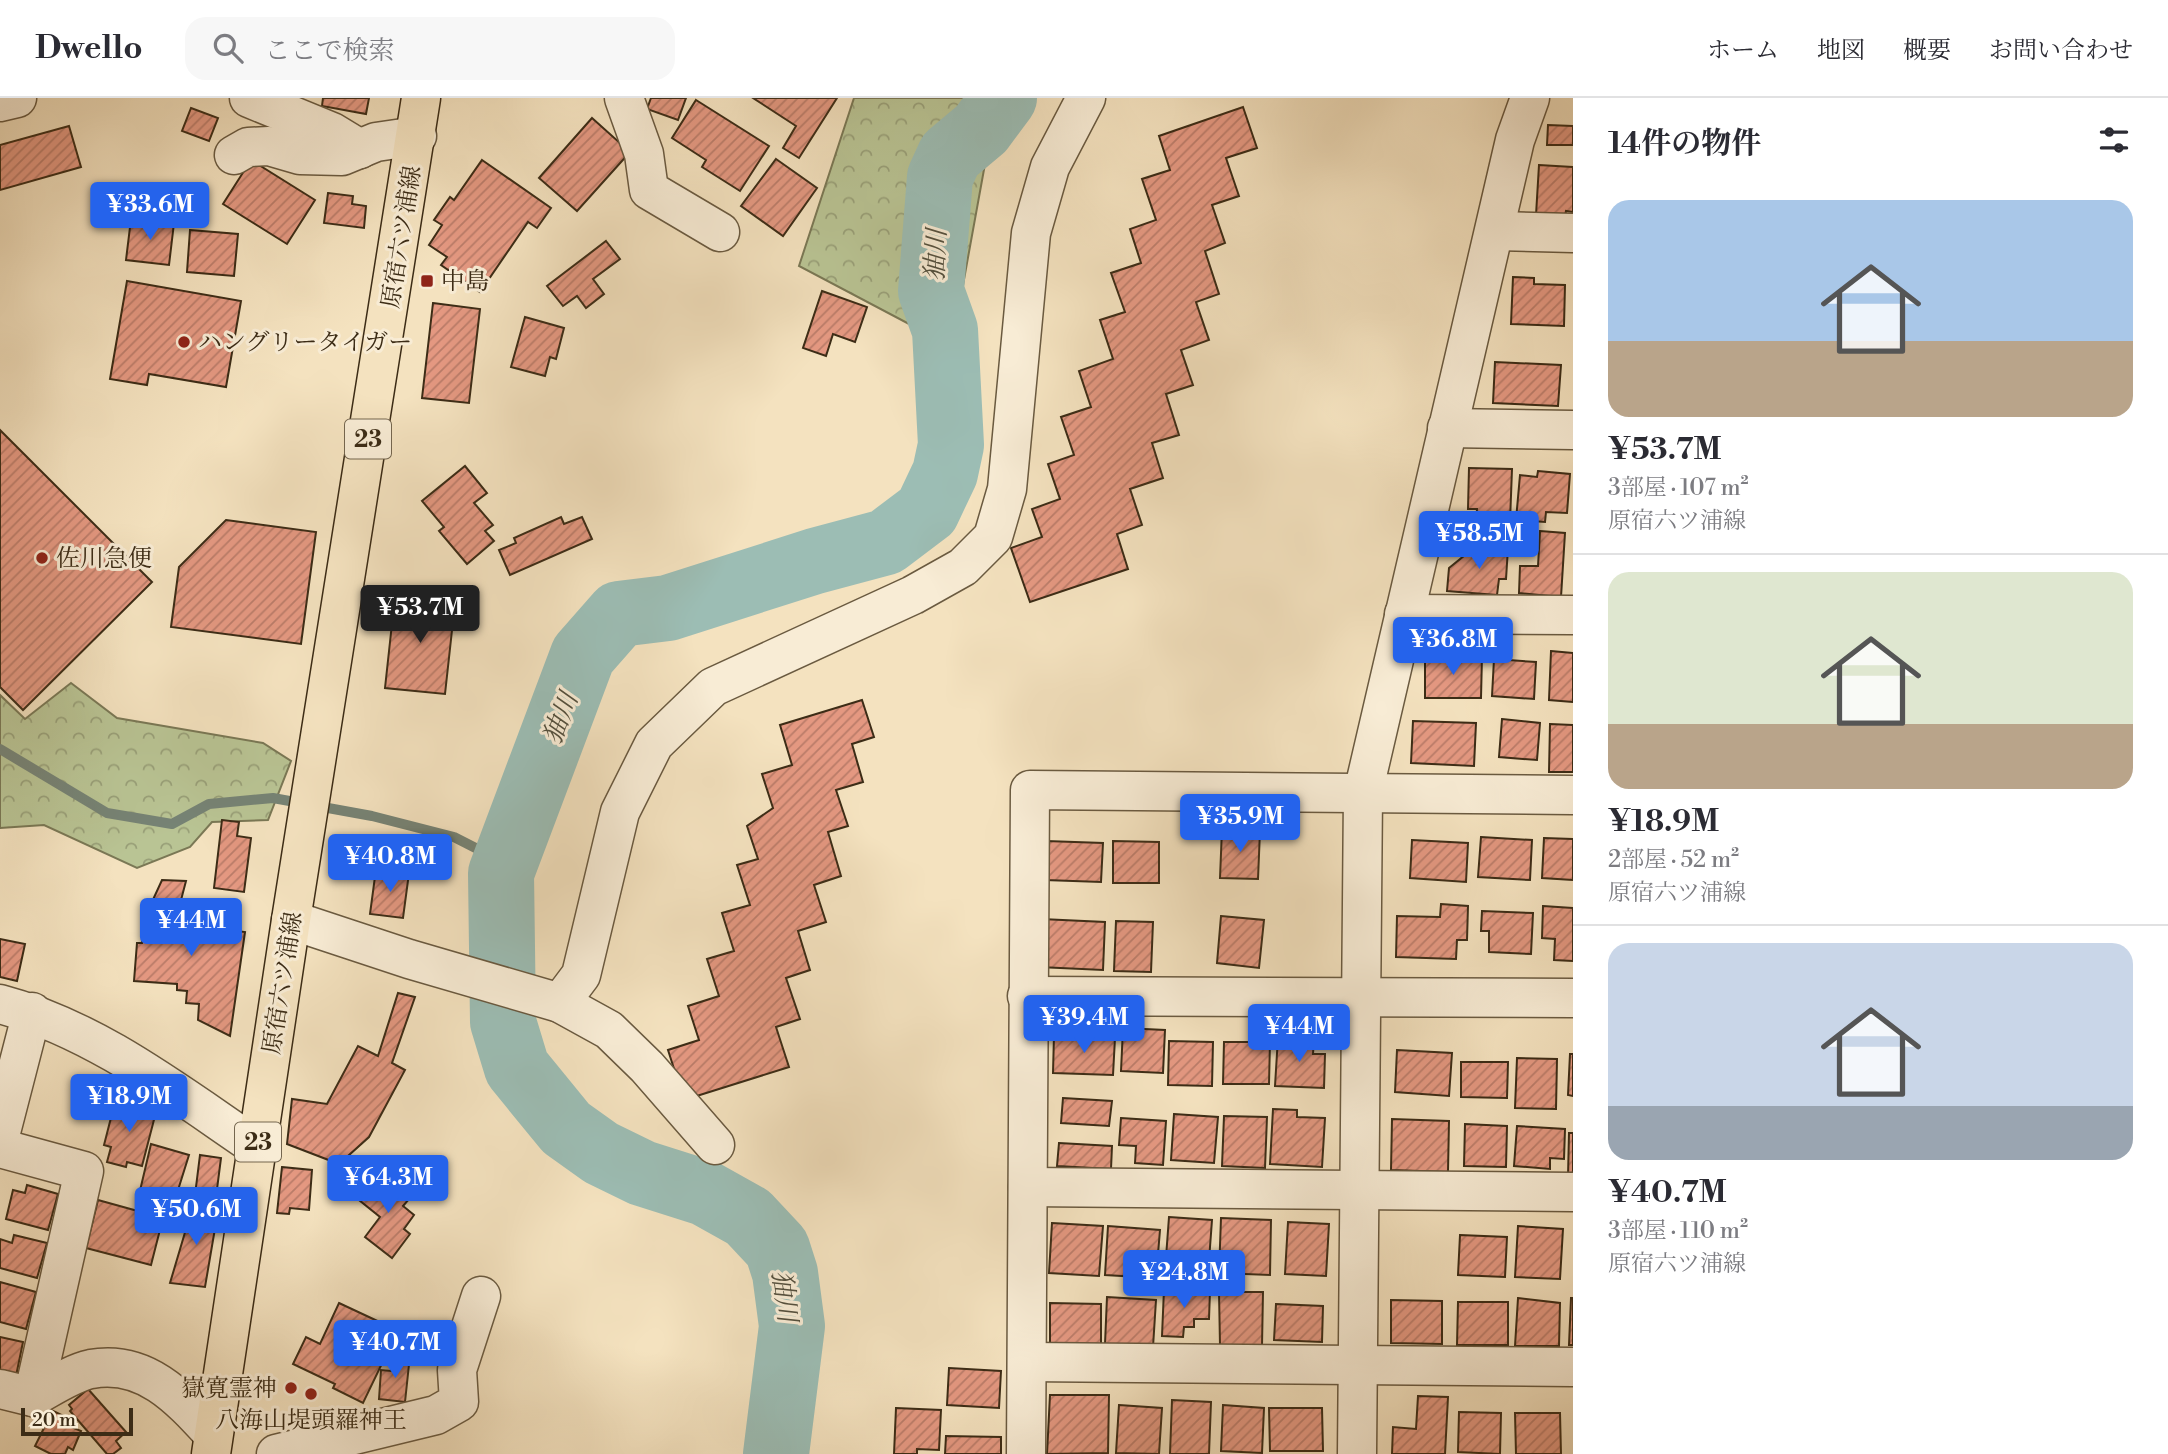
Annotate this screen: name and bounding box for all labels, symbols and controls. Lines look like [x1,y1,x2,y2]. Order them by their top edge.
search box [185,17,675,80]
text: Dwello [35,28,143,69]
icon: search [209,29,247,67]
text: ここで検索 [265,35,395,67]
text: ホーム [1707,36,1779,66]
text: 地図 [1817,36,1865,66]
text: 概要 [1903,36,1951,66]
text: お問い合わせ [1989,36,2133,66]
icon: filters [2095,121,2133,159]
text: 14件の物件 [1608,125,1761,163]
street label: 原宿六ツ浦線 [376,164,428,311]
pin: ¥33.6M [93,183,207,242]
text: ¥33.6M [106,191,194,219]
water label: 㹨川 [919,225,953,282]
icon: home [1808,246,1934,372]
place label: 中島 [441,267,489,297]
marker: 中島 [419,273,435,289]
place label: ハングリータイガー [198,328,412,358]
marker: ハングリータイガー [176,334,192,350]
road number: 23 [345,420,391,458]
text: ¥53.7M [1608,431,1721,469]
text: 3部屋 · 107 m² [1608,474,1749,502]
text: 原宿六ツ浦線 [1608,507,1746,535]
pin: ¥58.5M [1422,512,1536,571]
text: ¥58.5M [1435,520,1523,548]
place label: 佐川急便 [56,544,152,574]
marker: 佐川急便 [34,550,50,566]
pin: ¥53.7M [363,586,477,645]
text: ¥53.7M [377,594,463,622]
pin: ¥36.8M [1396,618,1510,677]
icon: home [1808,618,1934,744]
text: ¥36.8M [1409,626,1497,654]
water label: 㹨川 [537,686,586,748]
pin: ¥35.9M [1183,794,1297,854]
text: ¥35.9M [1196,803,1284,831]
text: ¥18.9M [1608,803,1719,841]
pin: ¥40.8M [333,834,447,894]
text: ¥40.8M [344,843,436,871]
text: 2部屋 · 52 m² [1608,846,1739,874]
text: 原宿六ツ浦線 [1608,879,1746,907]
pin: ¥44M [150,898,232,958]
text: ¥44M [156,907,226,935]
street label: 原宿六ツ浦線 [257,910,309,1057]
icon: home [1808,989,1934,1115]
pin: ¥39.4M [1027,996,1141,1055]
text: ¥39.4M [1040,1004,1129,1032]
pin: ¥44M [1258,1004,1340,1064]
text: ¥44M [1264,1013,1334,1041]
pin: ¥18.9M [72,1074,186,1134]
text: ¥18.9M [86,1083,172,1111]
road number: 23 [235,1122,281,1162]
pin: ¥64.3M [331,1156,445,1215]
text: ¥64.3M [343,1164,433,1192]
text: ¥40.7M [1608,1174,1727,1212]
pin: ¥50.6M [139,1188,253,1247]
text: ¥50.6M [151,1196,241,1224]
text: 3部屋 · 110 m² [1608,1217,1748,1245]
pin: ¥24.8M [1127,1250,1241,1310]
text: 原宿六ツ浦線 [1608,1250,1746,1278]
text: ¥24.8M [1139,1259,1229,1287]
water label: 㹨川 [765,1268,804,1327]
pin: ¥40.7M [338,1320,452,1380]
text: ¥40.7M [350,1329,440,1357]
place label: 嶽寛霊神 [181,1374,277,1404]
marker: 嶽寛霊神 [283,1380,299,1396]
marker: 八海山堤頭羅神王 [303,1386,319,1402]
scale bar [21,1405,133,1437]
place label: 八海山堤頭羅神王 [215,1406,407,1436]
text: 20 m [32,1408,76,1432]

